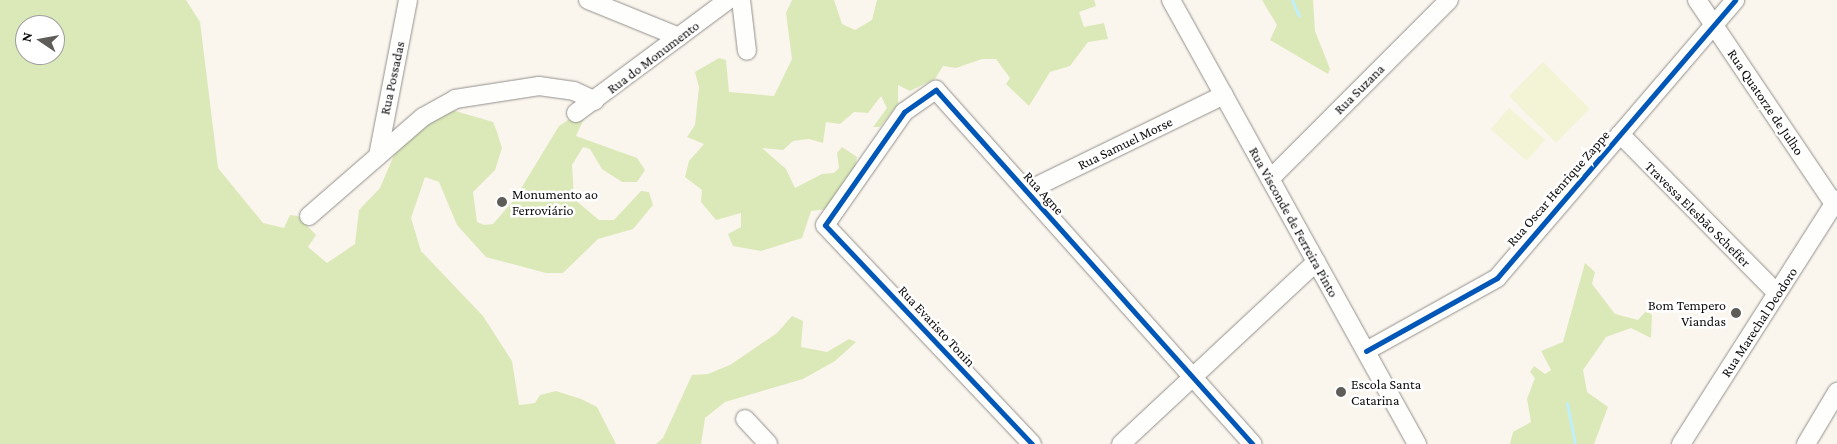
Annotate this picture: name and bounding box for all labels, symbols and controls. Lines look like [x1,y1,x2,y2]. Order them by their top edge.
north arrow [15,15,65,65]
street label: Rua do Monumento [604,17,702,97]
text: N [17,31,35,43]
street label: Rua Possadas [376,40,408,116]
street label: Rua Quatorze de Julho [1724,46,1808,158]
street label: Rua Suzana [1330,60,1388,118]
street label: Rua Samuel Morse [1075,113,1175,173]
street label: Rua Oscar Henrique Zappe [1503,127,1613,249]
street label: Rua Visconde de Ferreira Pinto [1246,144,1342,300]
street label: Travessa Elesbão Scheffer [1642,158,1754,270]
street label: Rua Agne [1020,168,1068,218]
place label: Monumento ao Ferroviário [512,186,598,218]
marker: Monumento ao Ferroviário [496,196,508,208]
street label: Rua Marechal Deodoro [1717,264,1801,380]
street label: Rua Evaristo Tonin [895,282,979,370]
place label: Bom Tempero Viandas [1648,297,1726,330]
marker: Bom Tempero Viandas [1730,307,1742,319]
place label: Escola Santa Catarina [1351,376,1421,408]
marker: Escola Santa Catarina [1335,386,1347,398]

